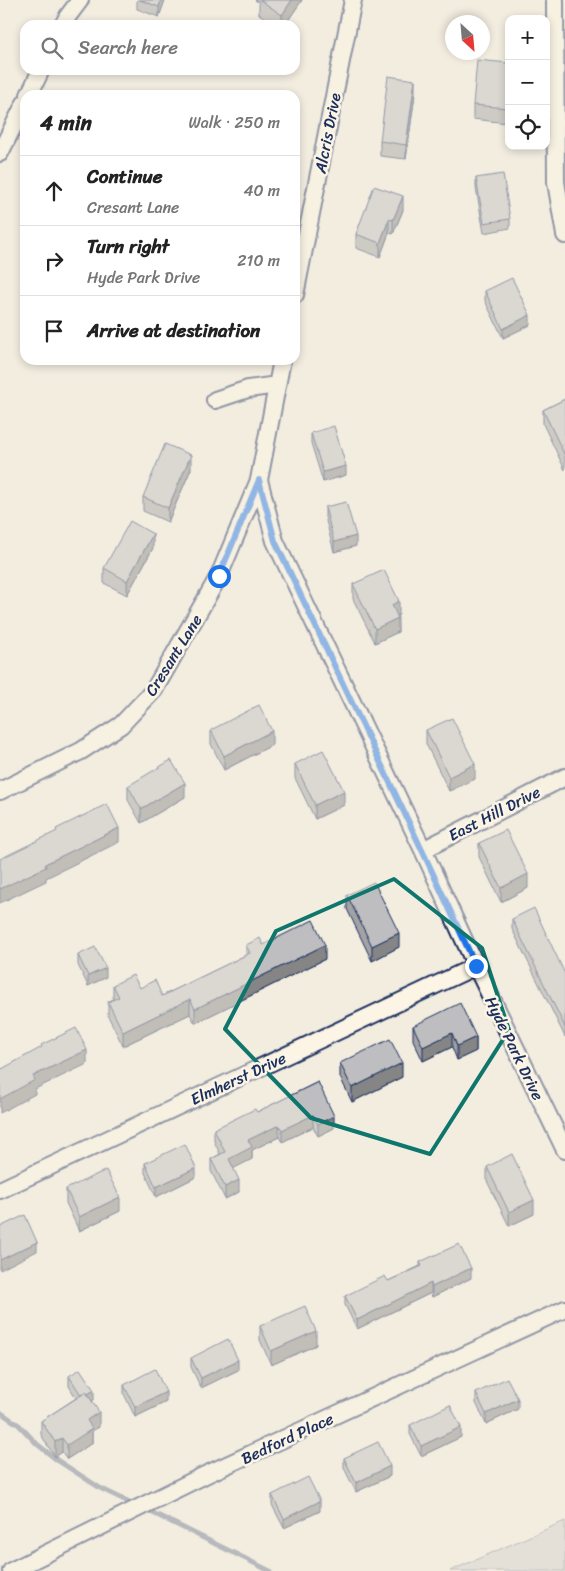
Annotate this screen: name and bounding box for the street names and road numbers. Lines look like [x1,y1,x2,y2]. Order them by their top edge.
street label: Alcris Drive [305,90,350,177]
street label: Cresant Lane [137,608,210,702]
street label: East Hill Drive [443,778,546,849]
street label: Hyde Park Drive [477,991,552,1105]
street label: Elmherst Drive [185,1044,291,1113]
street label: Bedford Place [236,1404,338,1473]

